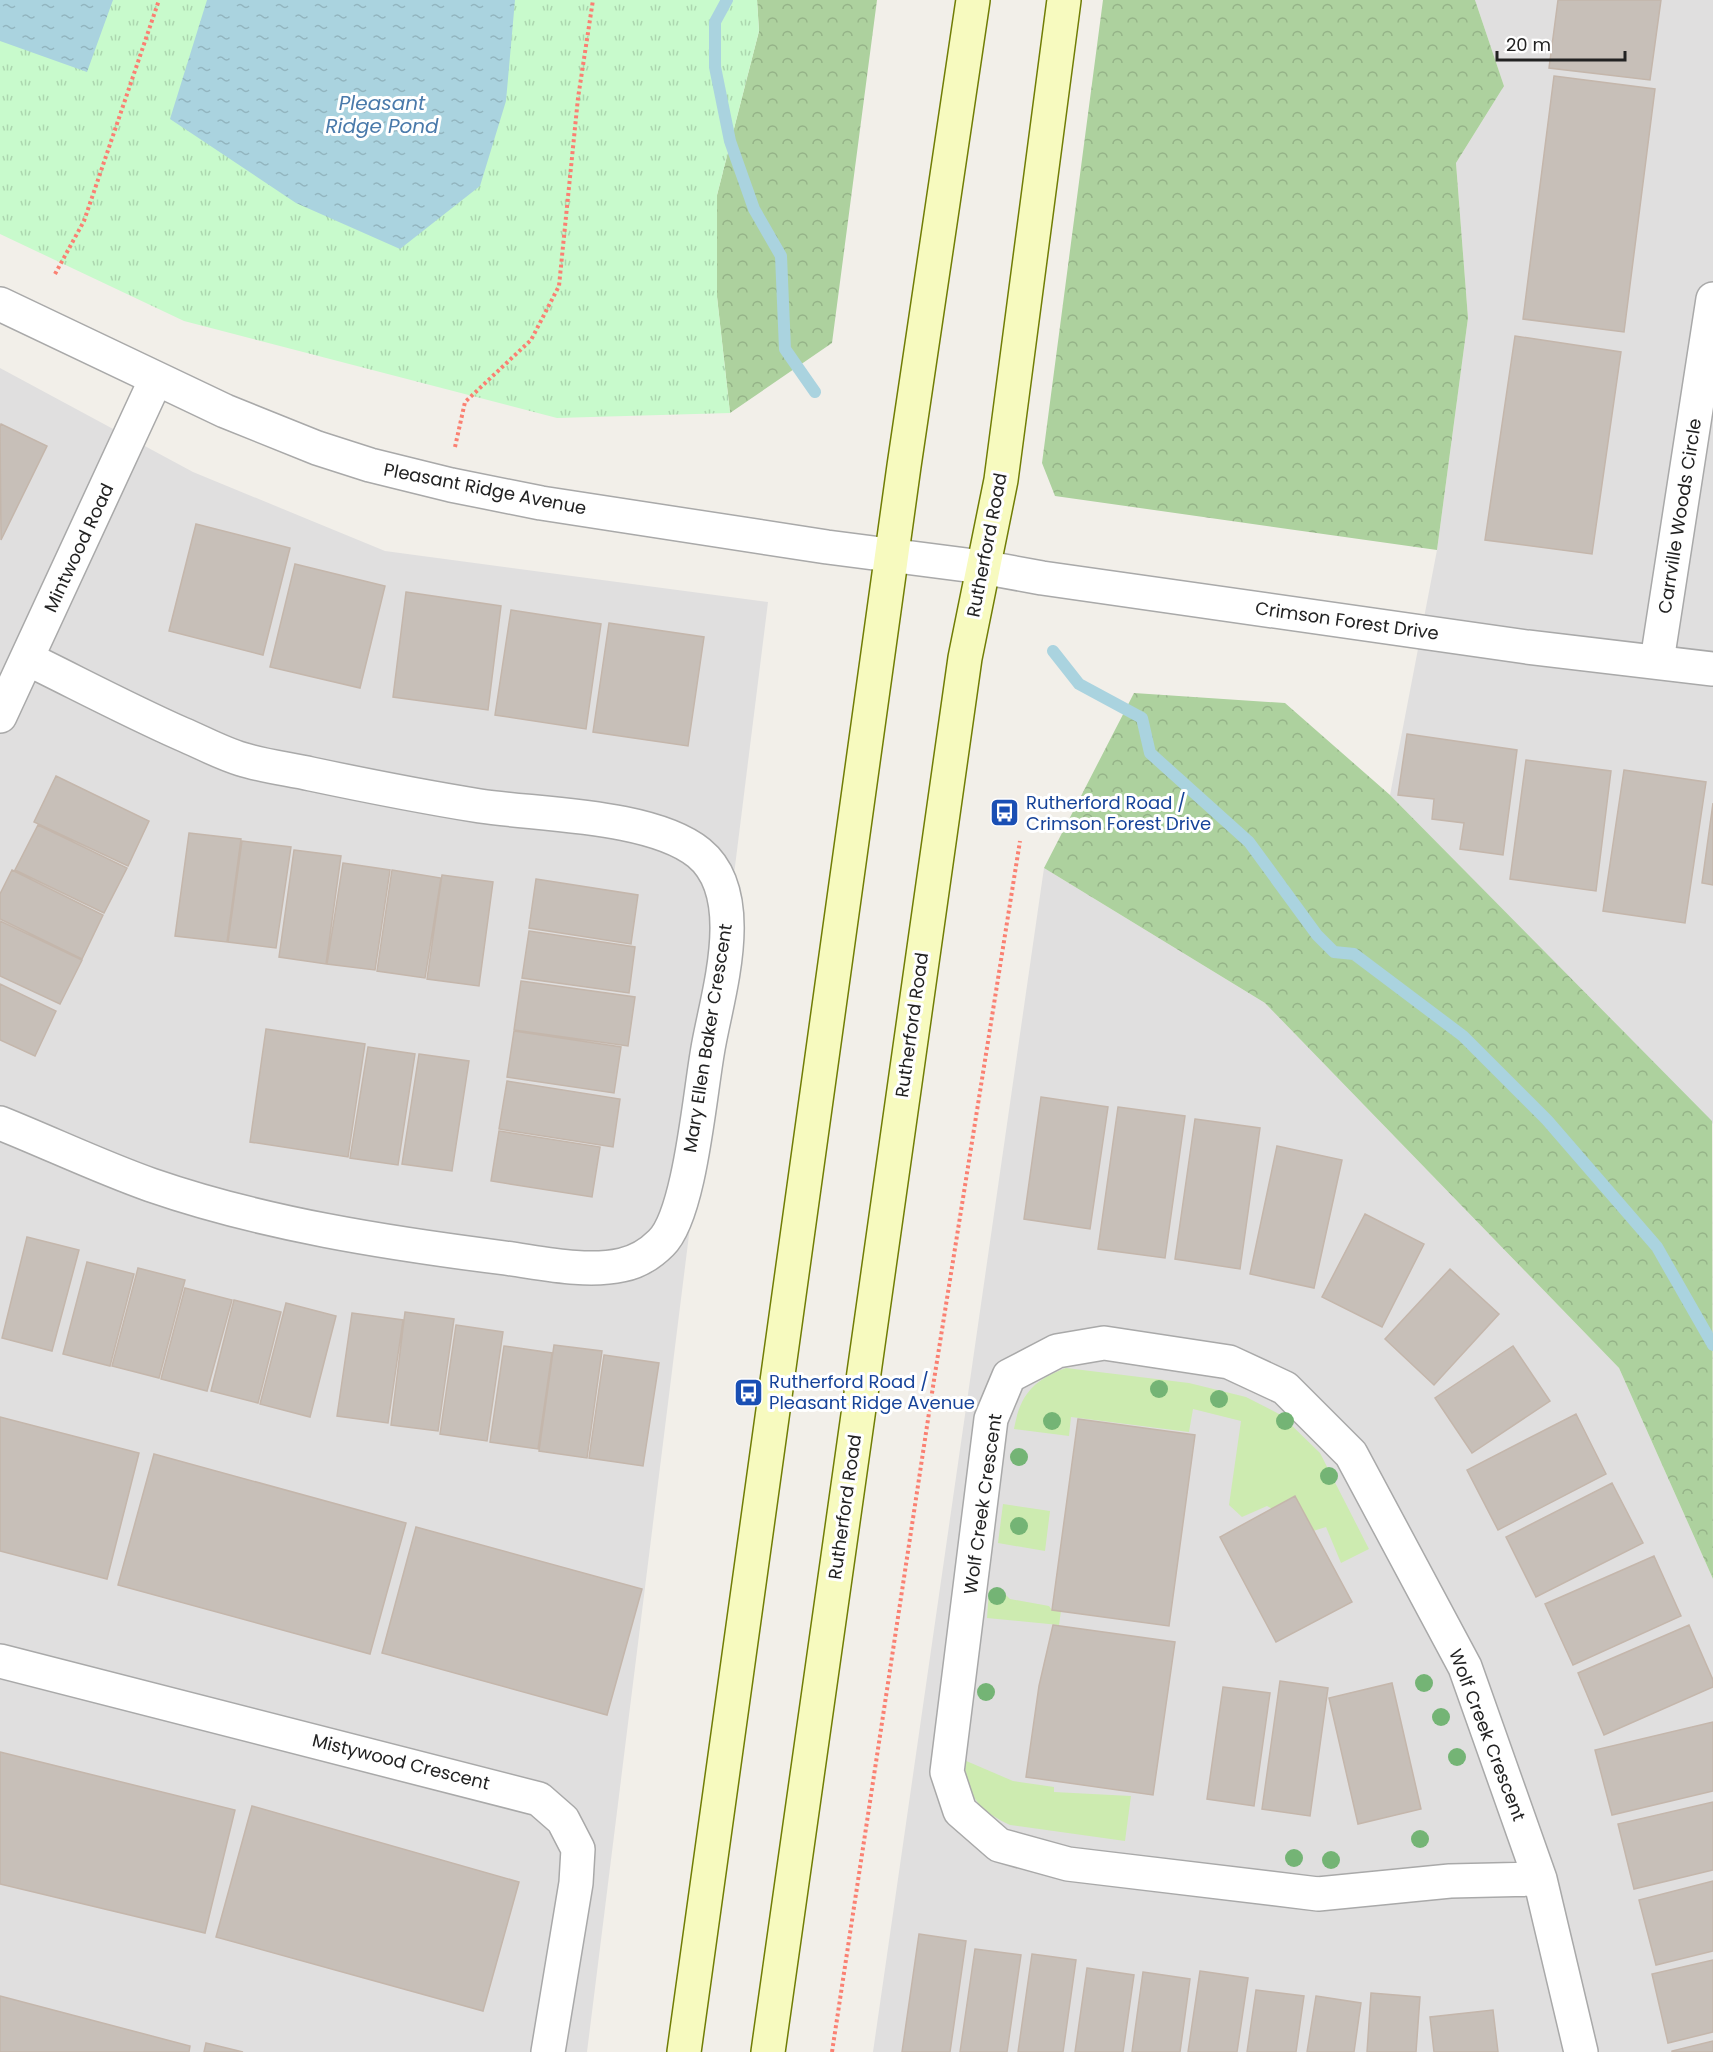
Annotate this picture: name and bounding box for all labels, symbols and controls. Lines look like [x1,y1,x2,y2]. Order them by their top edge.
scale bar [1497,24,1624,62]
text: 20 m [1506,32,1551,57]
water label: Pleasant Ridge Pond [325,89,439,140]
street label: Carrville Woods Circle [1652,416,1707,615]
street label: Pleasant Ridge Avenue [382,457,589,520]
street label: Rutherford Road [960,471,1013,619]
street label: Mintwood Road [38,479,119,616]
street label: Crimson Forest Drive [1254,595,1440,646]
place label: Rutherford Road / Crimson Forest Drive [1026,790,1211,836]
bus stop icon: Rutherford Road / Crimson Forest Drive [989,797,1021,829]
street label: Mary Ellen Baker Crescent [677,922,738,1154]
street label: Rutherford Road [889,951,934,1099]
place label: Rutherford Road / Pleasant Ridge Avenue [769,1369,975,1415]
bus stop icon: Rutherford Road / Pleasant Ridge Avenue [732,1376,764,1408]
street label: Wolf Creek Crescent [957,1412,1008,1596]
street label: Rutherford Road [822,1433,867,1581]
street label: Wolf Creek Crescent [1443,1645,1532,1825]
street label: Mistywood Crescent [310,1727,492,1796]

